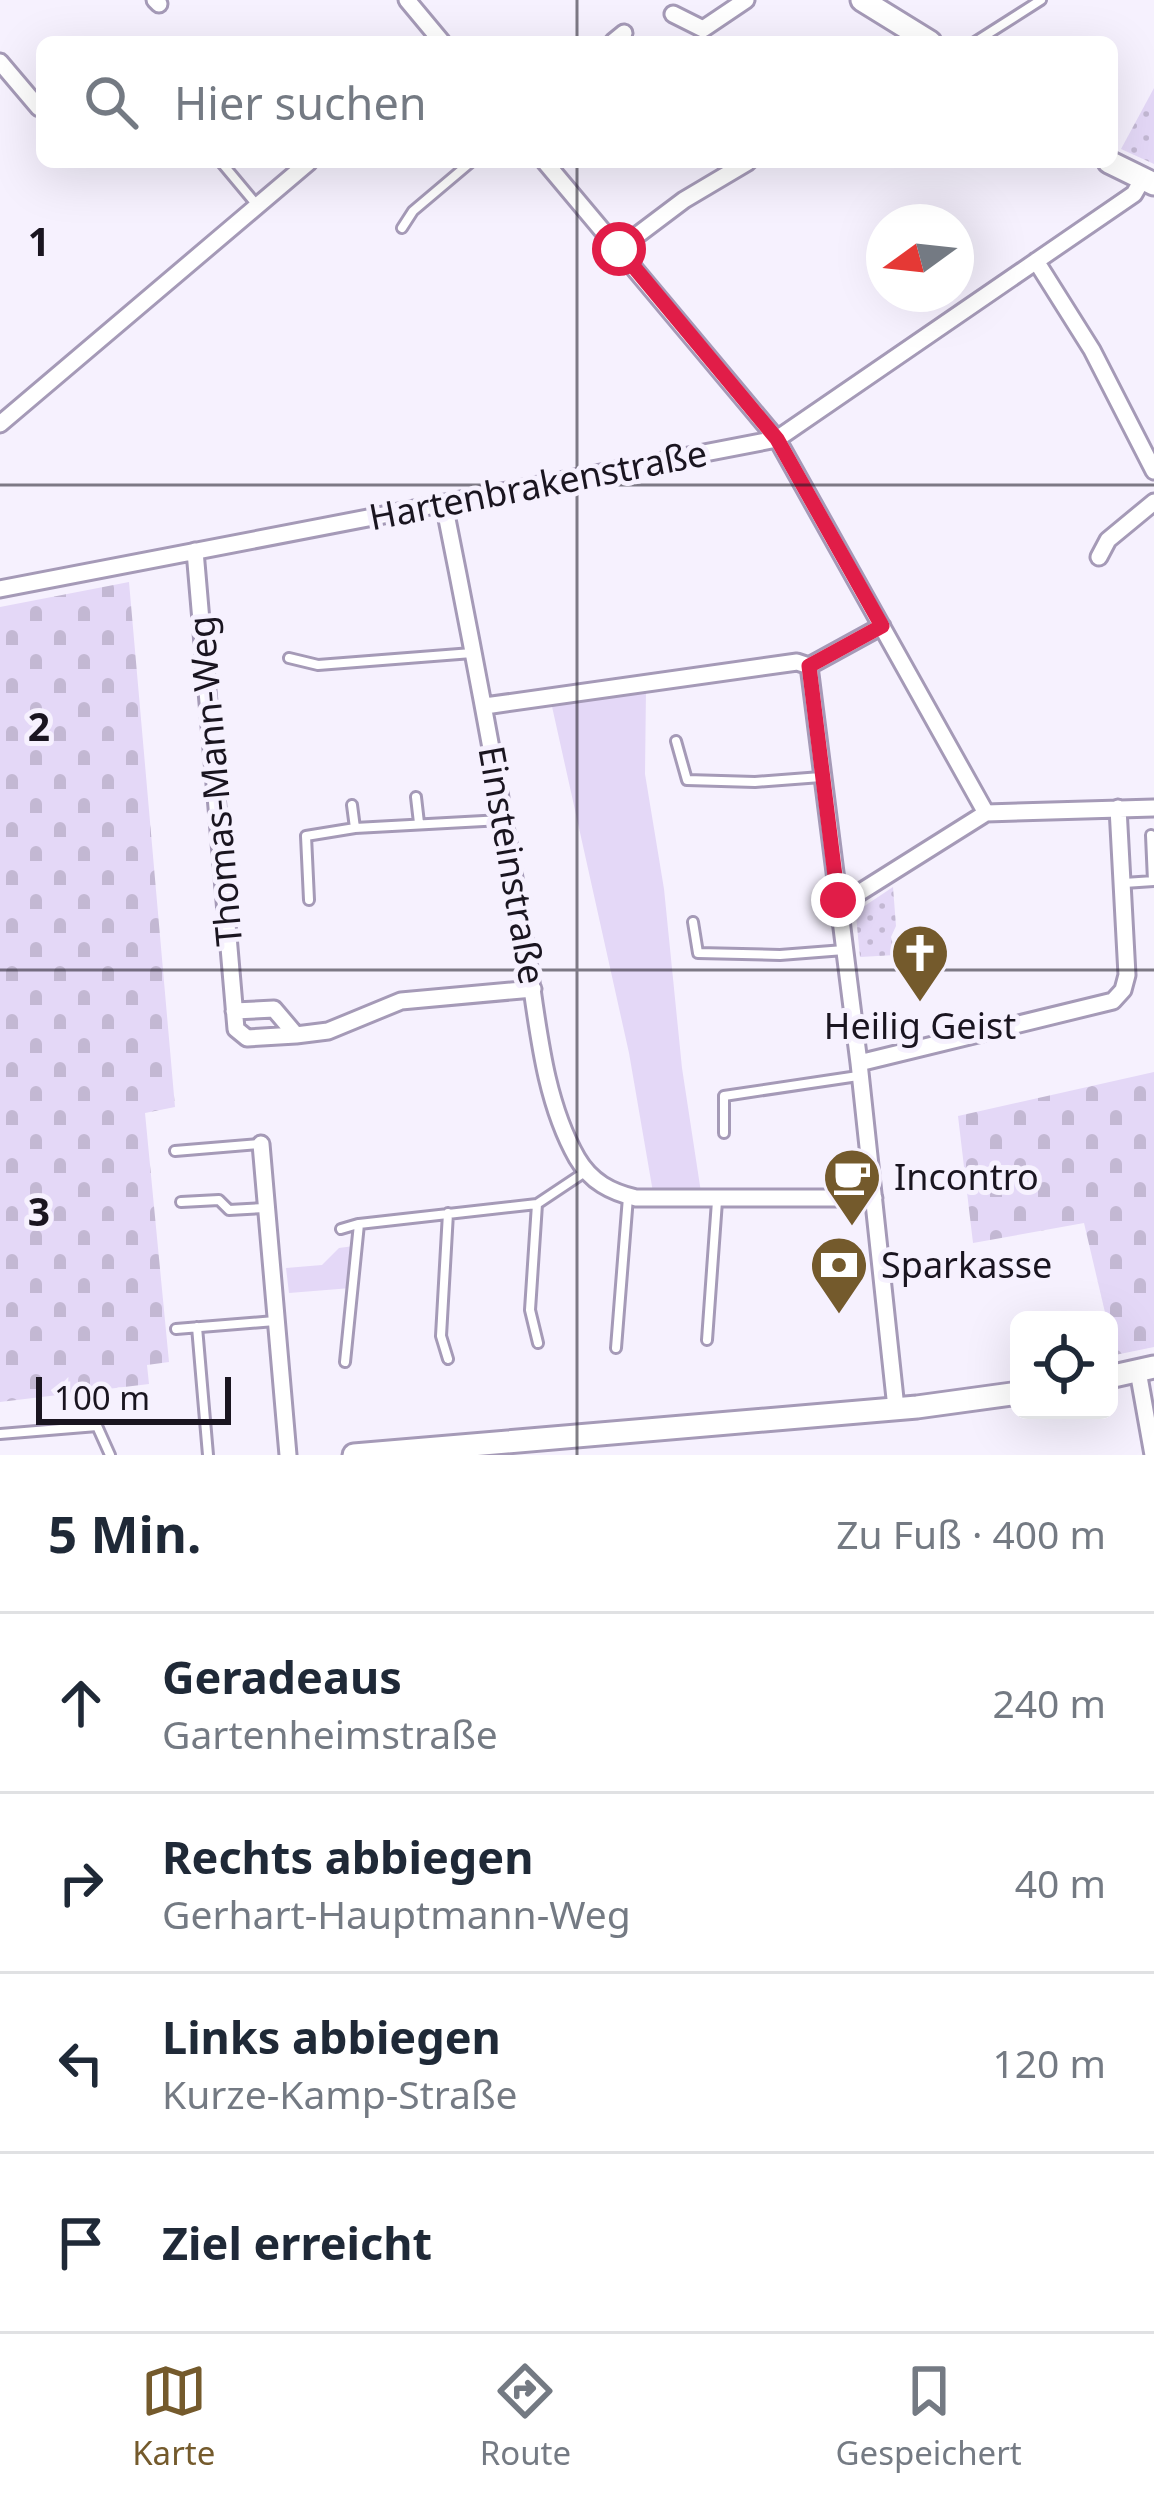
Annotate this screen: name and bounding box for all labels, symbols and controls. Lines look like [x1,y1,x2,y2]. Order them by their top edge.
search box [36,36,1118,168]
icon: search [78,69,144,135]
text: Hier suchen [174,72,427,133]
north arrow [866,204,974,312]
text: 1 [28,214,50,267]
route start [592,222,646,276]
street label: Hartenbrakenstraße [365,428,711,541]
street label: Thomas-Mann-Weg [176,614,253,948]
text: 2 [28,699,50,752]
street label: Einsteinstraße [467,742,558,988]
route end [811,873,865,927]
church icon: Heilig Geist [889,922,951,1004]
place label: Heilig Geist [824,1001,1016,1050]
cafe icon: Incontro [821,1146,883,1228]
place label: Incontro [894,1152,1039,1201]
text: 3 [28,1184,50,1237]
bank icon: Sparkasse [808,1234,870,1316]
place label: Sparkasse [881,1240,1052,1289]
map controls [1010,1311,1118,1419]
button: locate [1010,1311,1118,1419]
scale bar [36,1371,231,1424]
text: 100 m [54,1375,150,1420]
text: 5 Min. [48,1498,201,1568]
text: Zu Fuß · 400 m [836,1507,1106,1560]
text: Geradeaus [162,1646,402,1707]
icon: ahead [48,1670,114,1736]
text: 240 m [992,1676,1106,1729]
text: Gartenheimstraße [162,1707,498,1760]
text: Rechts abbiegen [162,1826,533,1887]
icon: right [48,1850,114,1916]
text: 40 m [1015,1856,1106,1909]
text: Gerhart-Hauptmann-Weg [162,1887,631,1940]
text: Links abbiegen [162,2006,501,2067]
icon: left [48,2030,114,2096]
text: 120 m [992,2036,1106,2089]
text: Kurze-Kamp-Straße [162,2067,518,2120]
icon: arrive [48,2210,114,2276]
text: Ziel erreicht [162,2212,432,2273]
tab: Karte [132,2358,215,2475]
tab: Route [480,2358,571,2475]
tab: Gespeichert [836,2358,1022,2475]

